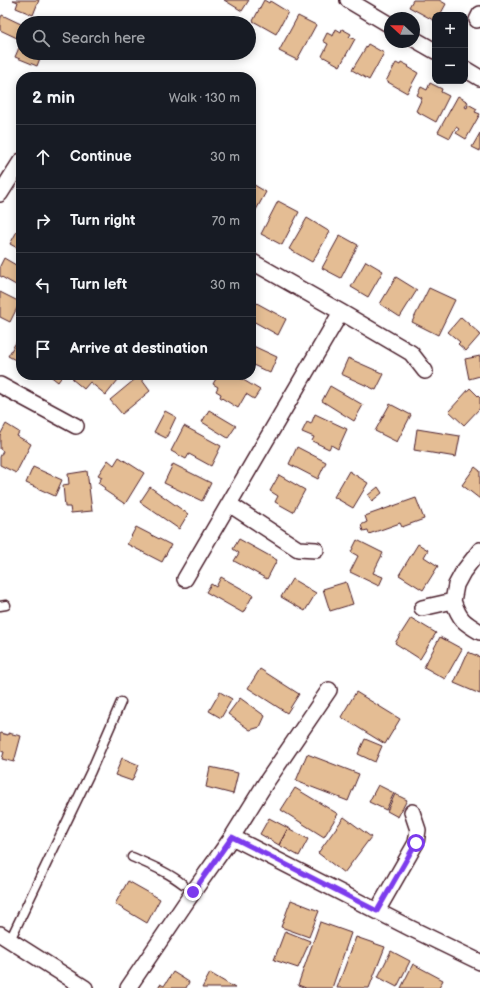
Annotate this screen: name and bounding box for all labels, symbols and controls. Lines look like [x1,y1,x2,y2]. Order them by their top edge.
north arrow [384,12,420,48]
map controls [432,12,468,84]
button: + [432,12,468,48]
search box [16,16,256,60]
icon: search [30,27,52,49]
text: Search here [62,29,145,48]
button: − [432,48,468,84]
text: 2 min [32,88,75,108]
text: Walk · 130 m [169,90,240,106]
icon: ahead [32,146,54,168]
text: Continue [70,147,132,166]
text: 30 m [210,149,240,165]
icon: right [32,210,54,232]
text: Turn right [70,211,135,230]
text: 70 m [212,213,240,229]
icon: left [32,274,54,296]
text: Turn left [70,275,127,294]
text: 30 m [210,277,240,293]
icon: arrive [32,338,54,360]
text: Arrive at destination [70,339,208,358]
route start [407,834,425,852]
route end [184,883,202,901]

